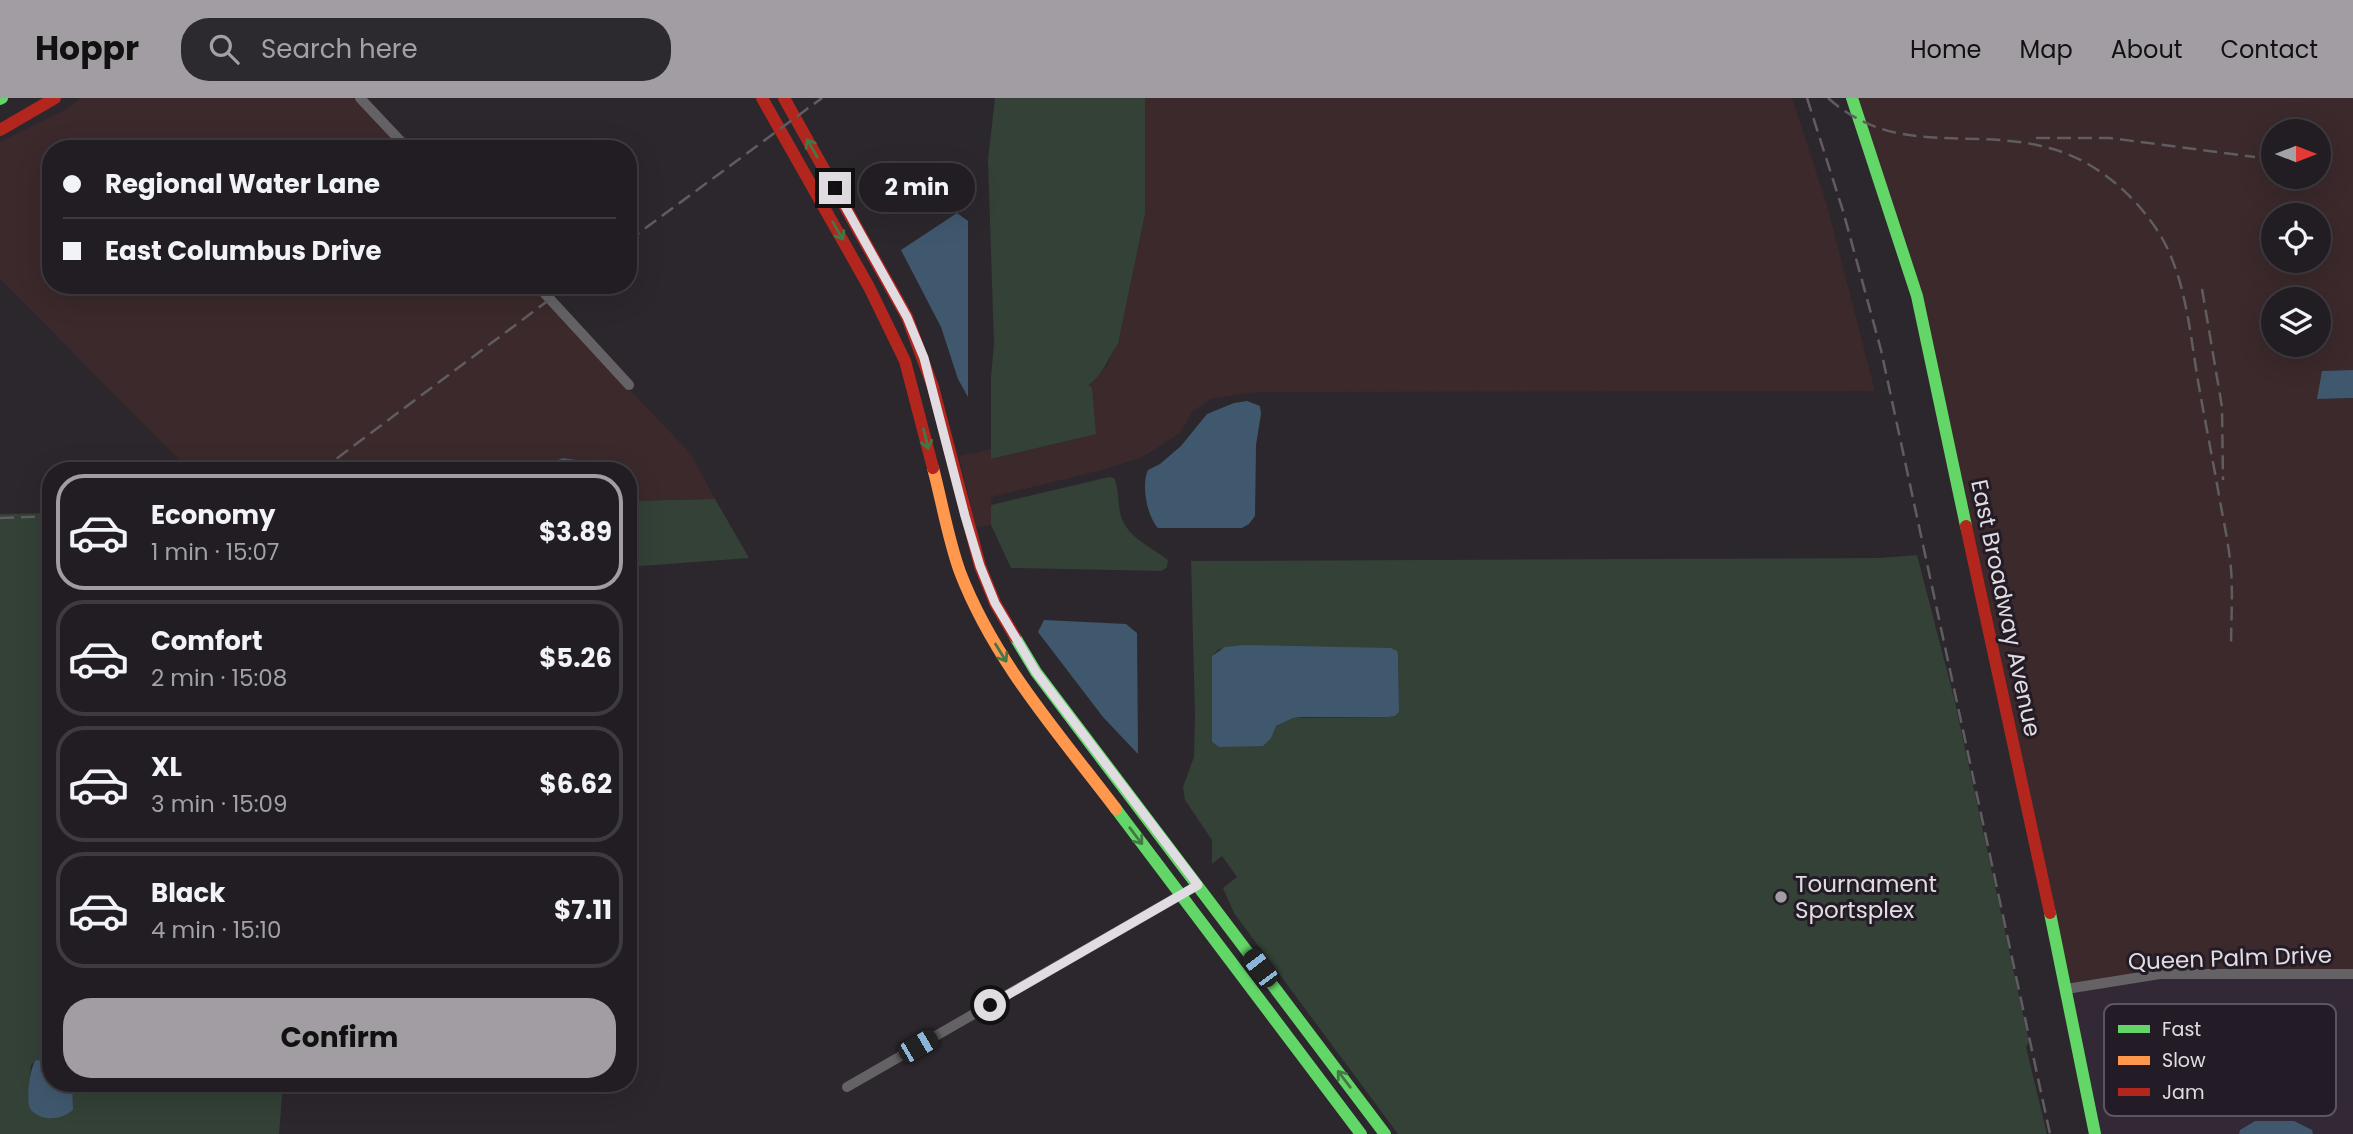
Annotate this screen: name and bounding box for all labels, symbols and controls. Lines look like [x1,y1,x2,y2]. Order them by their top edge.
search box [181,18,671,81]
text: Hoppr [35,25,139,72]
icon: search [205,30,243,68]
text: Search here [261,31,418,67]
text: Home [1910,33,1982,66]
text: Map [2020,33,2073,66]
text: About [2111,33,2182,66]
text: Contact [2220,33,2318,66]
north arrow [2261,119,2331,189]
map controls [2261,119,2331,357]
one-way arrow [805,138,819,158]
callout: 2 min [860,164,975,212]
text: Regional Water Lane [105,166,380,202]
text: 2 min [885,171,949,203]
route end [819,172,851,204]
button: locate [2261,203,2331,273]
one-way arrow [831,221,845,241]
text: East Columbus Drive [105,233,382,269]
button: layers [2261,287,2331,357]
one-way arrow [920,428,933,450]
street label: East Broadway Avenue [1963,476,2049,740]
text: Economy [151,497,275,533]
icon: car [67,501,130,564]
text: $3.89 [539,514,612,550]
text: 1 min · 15:07 [151,536,279,568]
text: Comfort [151,623,263,659]
icon: car [67,627,130,690]
text: $5.26 [539,640,612,676]
one-way arrow [993,643,1008,662]
text: 2 min · 15:08 [151,662,287,694]
text: XL [151,749,182,785]
icon: car [67,753,130,816]
text: $6.62 [540,766,612,802]
text: 3 min · 15:09 [151,788,288,820]
one-way arrow [1129,826,1144,844]
place label: Tournament Sportsplex [1795,868,1937,926]
text: Black [151,875,225,911]
icon: car [67,879,130,942]
marker: Tournament Sportsplex [1773,889,1789,905]
text: $7.11 [554,892,612,928]
text: 4 min · 15:10 [151,914,281,946]
street label: Queen Palm Drive [2127,938,2333,978]
car [1239,945,1282,991]
route start [974,989,1006,1021]
button: Confirm [63,998,616,1078]
legend [2104,1004,2336,1116]
text: Fast [2162,1016,2201,1043]
car [895,1026,942,1066]
text: Slow [2162,1047,2206,1074]
one-way arrow [1337,1070,1352,1089]
text: Jam [2162,1079,2204,1106]

